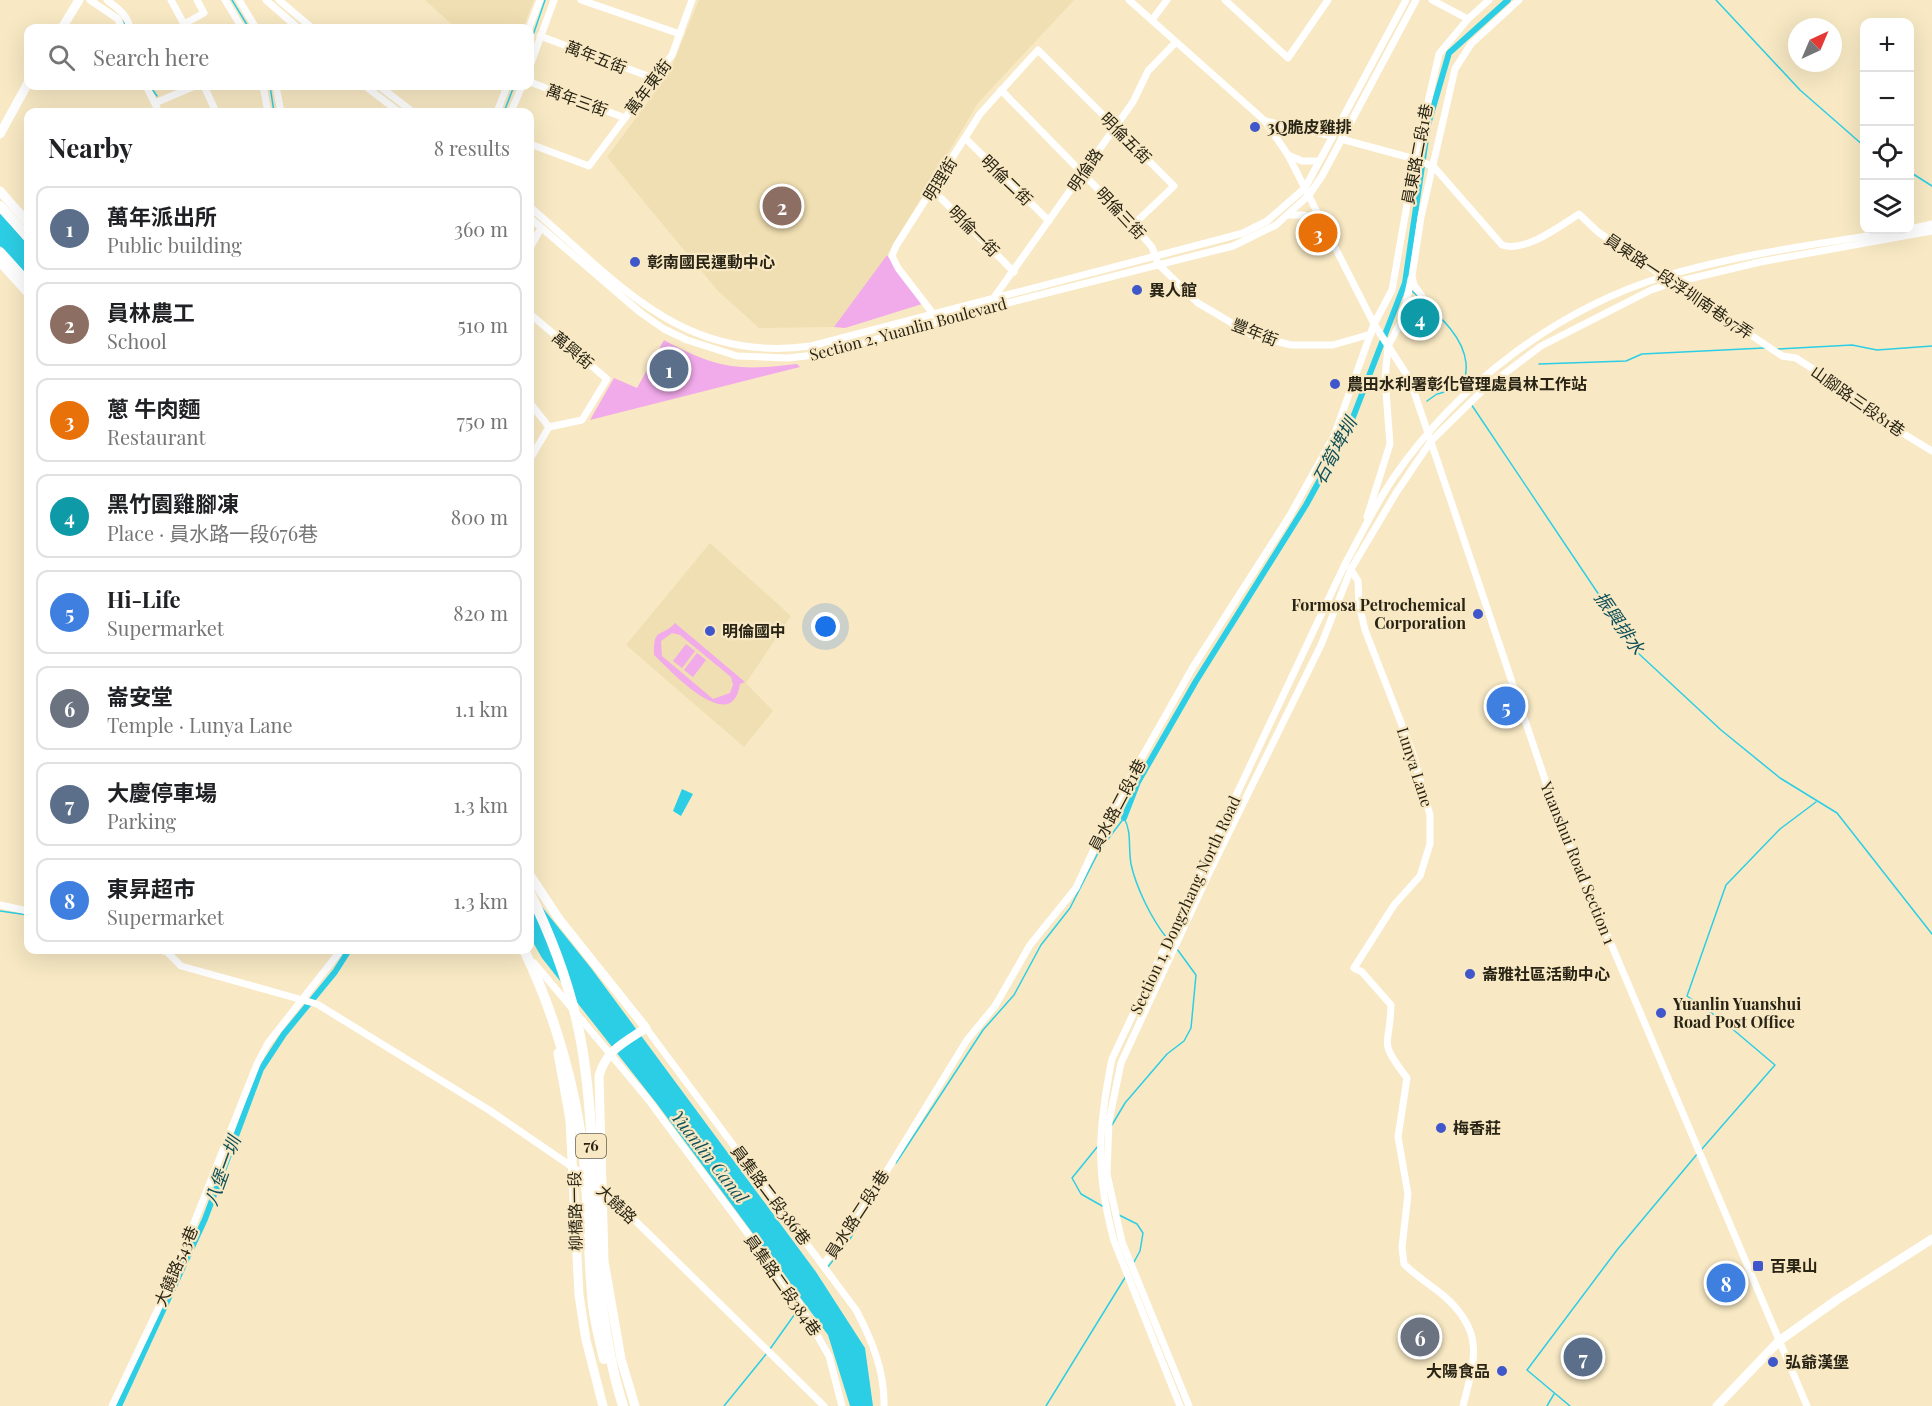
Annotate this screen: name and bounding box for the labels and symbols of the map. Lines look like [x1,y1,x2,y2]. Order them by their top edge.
north arrow [1788,18,1842,72]
street label: 萬年五街 [563,35,630,78]
street label: 萬年東街 [620,55,675,119]
street label: 萬年三街 [544,79,611,120]
street label: 員東路二段1巷 [1396,102,1437,206]
street label: 明倫五街 [1096,108,1156,168]
place label: 3Q脆皮雞排 [1267,116,1352,137]
marker: 3Q脆皮雞排 [1248,120,1262,134]
street label: 明倫路 [1062,144,1107,195]
street label: 明倫二街 [977,150,1038,209]
street label: 明理街 [918,153,961,205]
street label: 明倫三街 [1092,182,1151,243]
pin: 2 [762,184,802,228]
street label: 明倫一街 [944,201,1004,261]
pin: 3 [1298,210,1338,256]
street label: 員東路一段浮圳南巷97弄 [1601,228,1758,343]
place label: 彰南國民運動中心 [647,251,775,272]
marker: 彰南國民運動中心 [628,255,642,269]
place label: 異人館 [1149,279,1197,300]
marker: 異人館 [1130,283,1144,297]
street label: Section 2, Yuanlin Boulevard [807,292,1009,365]
pin: 4 [1400,296,1440,340]
street label: 豐年街 [1229,313,1281,350]
street label: 萬興街 [548,326,598,373]
pin: 1 [650,346,688,392]
street label: 山腳路三段81巷 [1807,360,1909,441]
place label: 農田水利署彰化管理處員林工作站 [1347,373,1587,394]
marker: 農田水利署彰化管理處員林工作站 [1328,377,1342,391]
water label: 石筍埤圳 [1307,410,1363,488]
water label: 振興排水 [1589,586,1651,660]
place label: Formosa Petrochemical Corporation [1291,594,1466,633]
marker: Formosa Petrochemical Corporation [1471,607,1485,621]
your location [811,612,840,641]
place label: 明倫國中 [722,620,786,641]
marker: 明倫國中 [703,624,717,638]
pin: 5 [1486,684,1526,728]
street label: Lunya Lane [1393,724,1438,809]
street label: 員水路二段1巷 [1083,755,1150,855]
street label: Yuanshui Road Section 1 [1536,777,1621,947]
street label: Section 1, Dongzhang North Road [1125,792,1244,1017]
place label: 崙雅社區活動中心 [1482,963,1610,984]
marker: 崙雅社區活動中心 [1463,967,1477,981]
place label: Yuanlin Yuanshui Road Post Office [1672,993,1801,1032]
marker: Yuanlin Yuanshui Road Post Office [1654,1006,1668,1020]
water label: Yuanlin Canal [666,1105,754,1209]
place label: 梅香莊 [1453,1117,1501,1138]
marker: 梅香莊 [1434,1121,1448,1135]
water label: 八堡一圳 [198,1130,247,1209]
road number: 76 [576,1134,606,1158]
street label: 員集路二段386巷 [727,1141,816,1249]
street label: 員水路二段1巷 [820,1165,893,1262]
street label: 柳橋路一段 [563,1171,586,1251]
street label: 大饒路 [593,1179,642,1228]
street label: 大饒路543巷 [149,1222,202,1309]
street label: 員集路二段384巷 [741,1230,826,1340]
place label: 百果山 [1770,1255,1818,1276]
marker: 百果山 [1751,1259,1765,1273]
pin: 8 [1706,1260,1746,1306]
pin: 6 [1400,1314,1440,1360]
pin: 7 [1564,1334,1602,1380]
place label: 弘爺漢堡 [1785,1351,1849,1372]
marker: 弘爺漢堡 [1766,1355,1780,1369]
place label: 大陽食品 [1426,1360,1490,1381]
marker: 大陽食品 [1495,1364,1509,1378]

